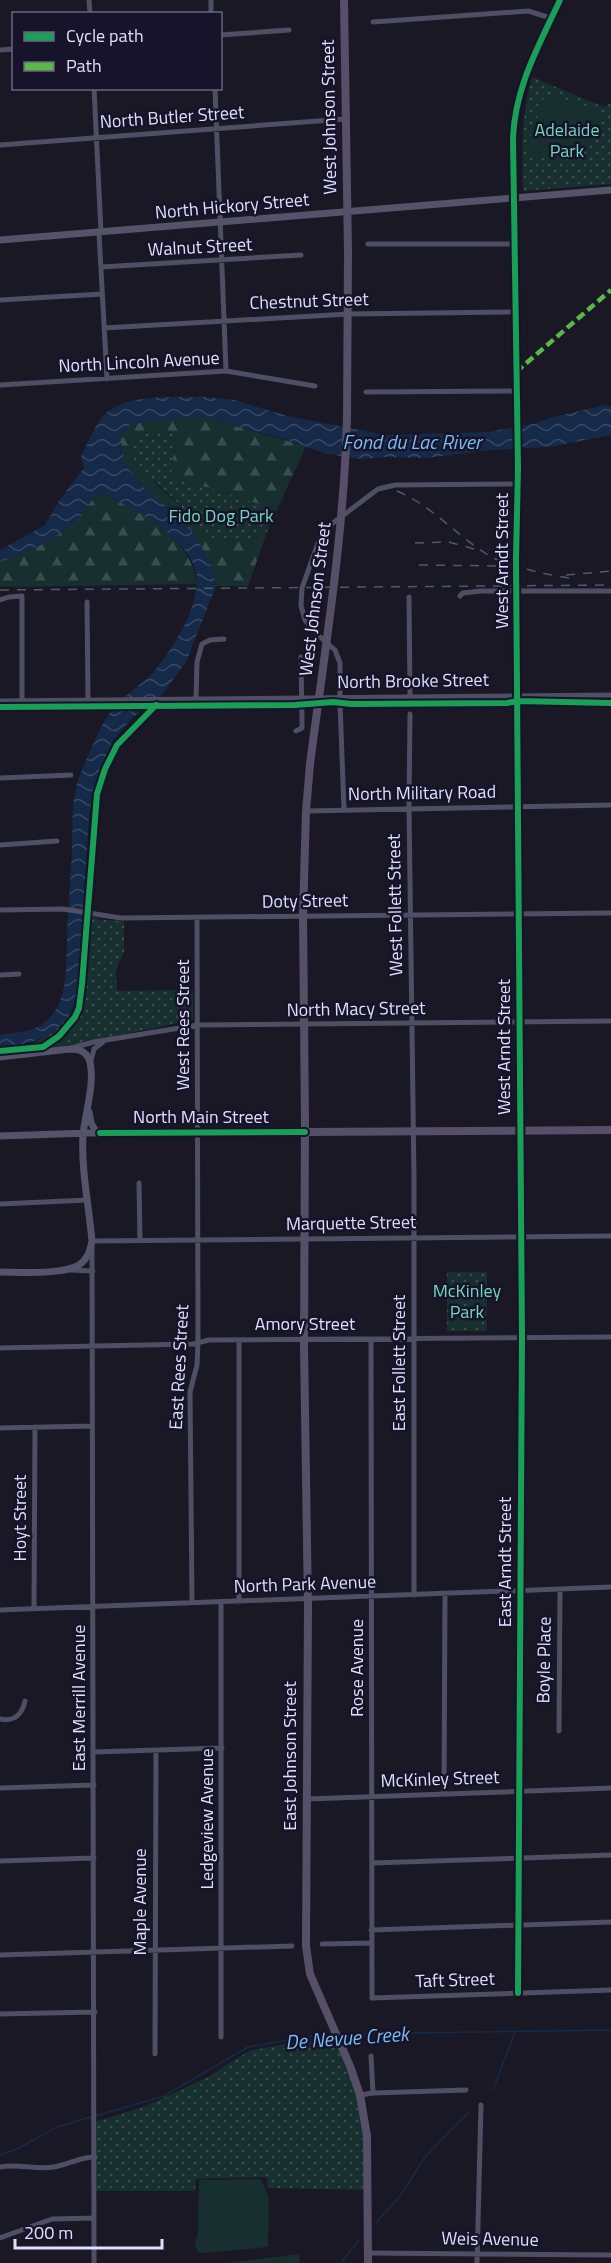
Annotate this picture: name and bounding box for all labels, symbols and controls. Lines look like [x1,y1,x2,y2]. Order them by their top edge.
legend [12,12,222,90]
text: Cycle path [66,22,144,49]
street label: West Johnson Street [314,39,343,195]
text: Path [66,52,102,79]
street label: North Butler Street [99,98,246,135]
park label: Adelaide Park [535,116,599,164]
street label: North Hickory Street [154,185,311,226]
street label: Walnut Street [147,230,254,263]
street label: Chestnut Street [249,285,370,316]
street label: North Lincoln Avenue [58,344,220,379]
water label: Fond du Lac River [343,426,484,457]
street label: West Arndt Street [488,492,515,629]
park label: Fido Dog Park [168,502,274,529]
street label: West Johnson Street [292,520,337,678]
street label: North Brooke Street [337,666,490,695]
street label: North Military Road [348,778,496,807]
street label: West Follett Street [380,833,409,976]
street label: Doty Street [262,886,349,915]
street label: West Rees Street [169,959,196,1091]
street label: West Arndt Street [490,978,517,1115]
street label: North Macy Street [286,994,426,1023]
street label: North Main Street [133,1103,270,1130]
street label: Marquette Street [286,1208,417,1237]
park label: McKinley Park [433,1277,502,1325]
street label: East Follett Street [385,1294,412,1431]
street label: East Rees Street [162,1303,195,1430]
street label: Amory Street [255,1310,356,1337]
street label: Hoyt Street [6,1474,33,1561]
street label: East Arndt Street [491,1496,518,1627]
street label: North Park Avenue [233,1568,377,1599]
street label: Boyle Place [529,1616,558,1704]
street label: Rose Avenue [343,1619,370,1717]
street label: East Merrill Avenue [65,1625,92,1771]
street label: East Johnson Street [276,1681,303,1831]
street label: Ledgeview Avenue [193,1749,220,1889]
street label: McKinley Street [380,1763,501,1794]
street label: Maple Avenue [126,1848,153,1956]
street label: Taft Street [415,1965,496,1994]
water label: De Nevue Creek [284,2018,412,2057]
scale bar [15,2212,162,2250]
text: 200 m [24,2219,73,2246]
street label: Weis Avenue [441,2224,539,2253]

